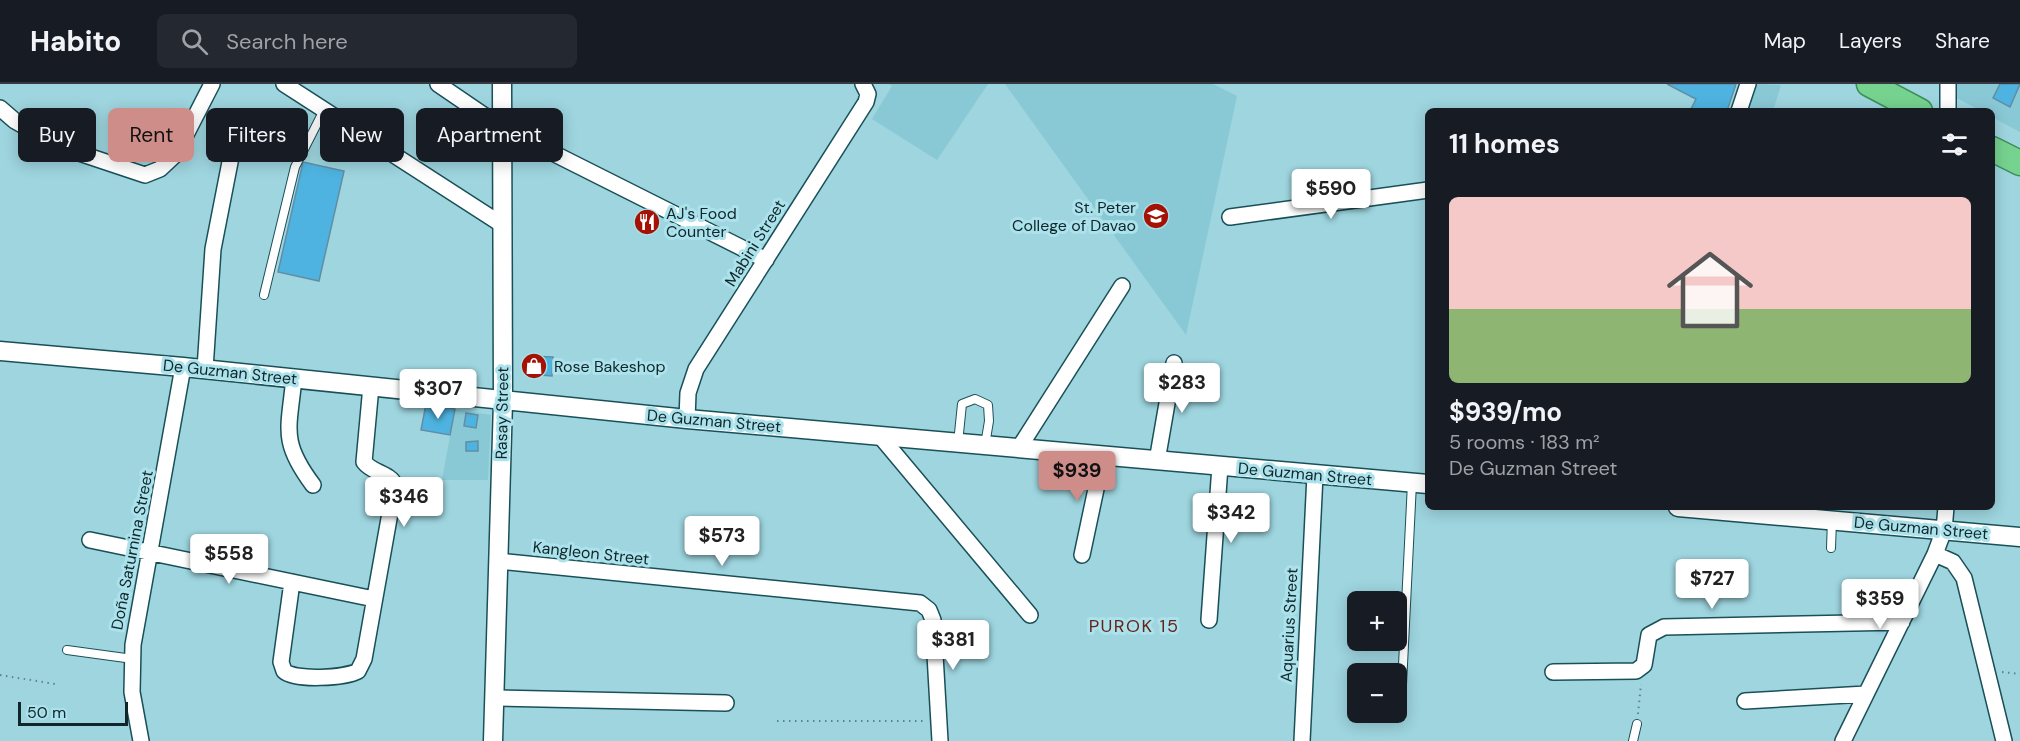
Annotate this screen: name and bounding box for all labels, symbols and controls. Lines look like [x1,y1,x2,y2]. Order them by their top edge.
search box [157,14,577,68]
text: Habito [30,23,121,60]
icon: search [178,25,211,58]
text: Search here [226,27,348,56]
text: Map [1764,27,1806,55]
text: Layers [1839,27,1902,55]
text: Share [1935,27,1990,55]
chip: Buy [18,108,96,162]
chip: Rent [108,108,194,162]
chip: Filters [206,108,308,162]
chip: New [320,108,404,162]
chip: Apartment [416,108,563,162]
text: 11 homes [1449,127,1560,161]
icon: filters [1938,128,1971,161]
pin: $590 [1295,169,1367,220]
text: $590 [1306,175,1356,201]
street label: Mabini Street [720,196,790,290]
place label: St. Peter College of Davao [1012,197,1136,236]
school or university icon: St. Peter College of Davao [1141,201,1171,231]
place label: AJ's Food Counter [666,203,737,242]
restaurant icon: AJ's Food Counter [632,207,662,237]
icon: home [1656,236,1764,344]
shop icon: Rose Bakeshop [519,351,549,381]
street label: De Guzman Street [162,355,298,389]
place label: Rose Bakeshop [554,356,666,377]
pin: $283 [1146,363,1218,414]
street label: Rasay Street [491,366,513,460]
pin: $307 [402,369,474,420]
text: $283 [1158,369,1206,395]
text: $307 [414,375,462,401]
text: $939/mo [1449,395,1562,429]
street label: De Guzman Street [646,405,782,437]
text: 5 rooms · 183 m² [1449,429,1600,455]
pin: $939 [1041,451,1113,502]
text: De Guzman Street [1449,455,1617,481]
text: $939 [1053,457,1101,483]
street label: De Guzman Street [1237,458,1373,490]
street label: Doña Saturnina Street [106,468,158,632]
pin: $346 [368,477,440,528]
text: $346 [379,483,429,509]
pin: $342 [1195,493,1267,544]
text: $342 [1207,499,1255,525]
street label: De Guzman Street [1853,512,1989,544]
pin: $573 [686,516,758,567]
text: $573 [699,522,745,548]
pin: $558 [193,534,265,585]
street label: Kangleon Street [532,536,650,570]
text: $558 [204,540,254,566]
pin: $727 [1676,559,1748,610]
text: $727 [1690,565,1734,591]
street label: Aquarius Street [1276,567,1302,683]
pin: $359 [1844,579,1916,630]
text: $359 [1856,585,1904,611]
map controls [1347,591,1407,723]
button: + [1347,591,1407,651]
district label: PUROK 15 [1089,614,1179,638]
pin: $381 [917,620,989,671]
text: $381 [931,626,975,652]
button: − [1347,663,1407,723]
scale bar [18,699,128,726]
text: 50 m [27,702,66,723]

